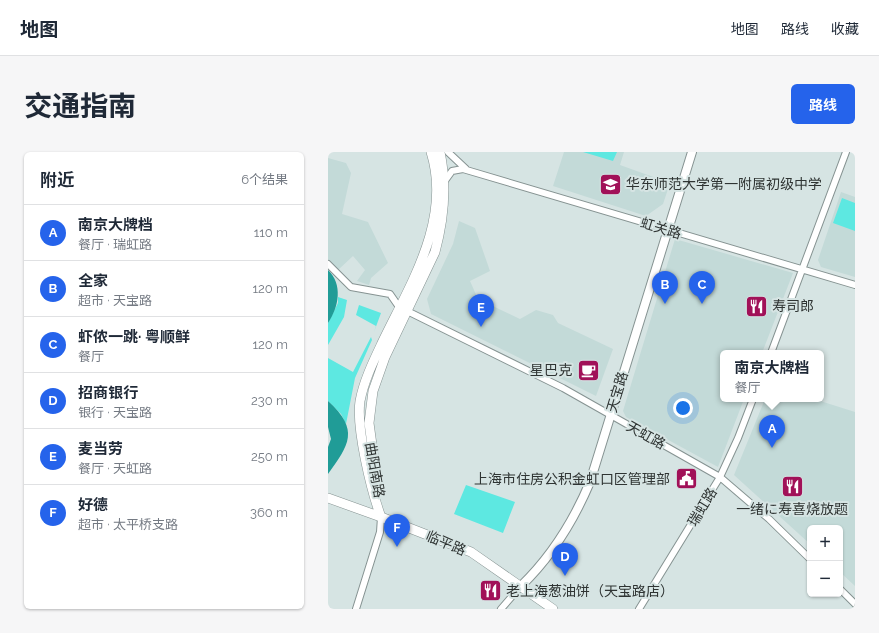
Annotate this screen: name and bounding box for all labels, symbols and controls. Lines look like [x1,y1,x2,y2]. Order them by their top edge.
text: 地图 [20,18,58,40]
text: 地图 [731,21,759,37]
text: 路线 [781,21,809,37]
text: 收藏 [831,21,859,37]
button: 路线 [791,84,855,124]
text: 交通指南 [24,90,136,123]
text: 附近 [40,170,74,190]
school or university icon: 华东师范大学第一附属初级中学 [598,171,624,197]
text: 6个结果 [241,172,288,187]
place label: 华东师范大学第一附属初级中学 [626,176,822,192]
street label: 虹关路 [639,214,683,242]
text: 南京大牌档 [78,216,153,234]
text: A [49,225,57,240]
text: 110 m [254,225,288,240]
text: 餐厅 · 瑞虹路 [78,237,152,252]
pin: B [652,271,678,304]
pin: C [689,271,715,304]
text: 全家 [78,272,108,290]
text: B [49,281,57,296]
text: 120 m [252,281,288,296]
text: 超市 · 天宝路 [78,293,152,308]
restaurant icon: 寿司郎 [743,293,769,319]
pin: E [468,294,494,327]
place label: 寿司郎 [772,298,814,314]
text: 虾侬一跳· 粤顺鲜 [78,328,190,346]
text: C [49,337,57,352]
text: 120 m [252,337,288,352]
text: 餐厅 [78,349,104,364]
popup [720,350,824,402]
cafe icon: 星巴克 [575,357,601,383]
text: 南京大牌档 [734,359,810,377]
place label: 星巴克 [530,362,572,378]
street label: 天宝路 [603,370,631,414]
text: 餐厅 [734,380,761,395]
text: 招商银行 [78,384,138,402]
text: D [48,393,58,408]
text: 230 m [251,393,288,408]
your location [673,398,693,418]
text: 银行 · 天宝路 [78,405,152,420]
pin: A [759,415,785,448]
street label: 天虹路 [624,418,668,452]
text: 麦当劳 [78,440,123,458]
street label: 曲阳南路 [362,441,388,499]
text: E [49,449,57,464]
text: 250 m [251,449,288,464]
text: 餐厅 · 天虹路 [78,461,152,476]
public building icon: 上海市住房公积金虹口区管理部 [673,466,699,492]
place label: 上海市住房公积金虹口区管理部 [474,471,670,487]
restaurant icon: 一绪に寿喜烧放题 [779,474,805,500]
street label: 瑞虹路 [684,485,720,529]
text: 好德 [78,496,108,514]
place label: 一绪に寿喜烧放题 [736,501,848,517]
text: F [49,505,57,520]
text: 360 m [250,505,288,520]
pin: F [384,514,410,547]
text: 超市 · 太平桥支路 [78,517,178,532]
map controls [807,525,843,597]
button: + [807,525,843,561]
street label: 临平路 [424,527,468,559]
pin: D [552,543,578,576]
button: − [807,561,843,597]
restaurant icon: 老上海葱油饼（天宝路店） [478,578,504,604]
place label: 老上海葱油饼（天宝路店） [506,583,674,599]

